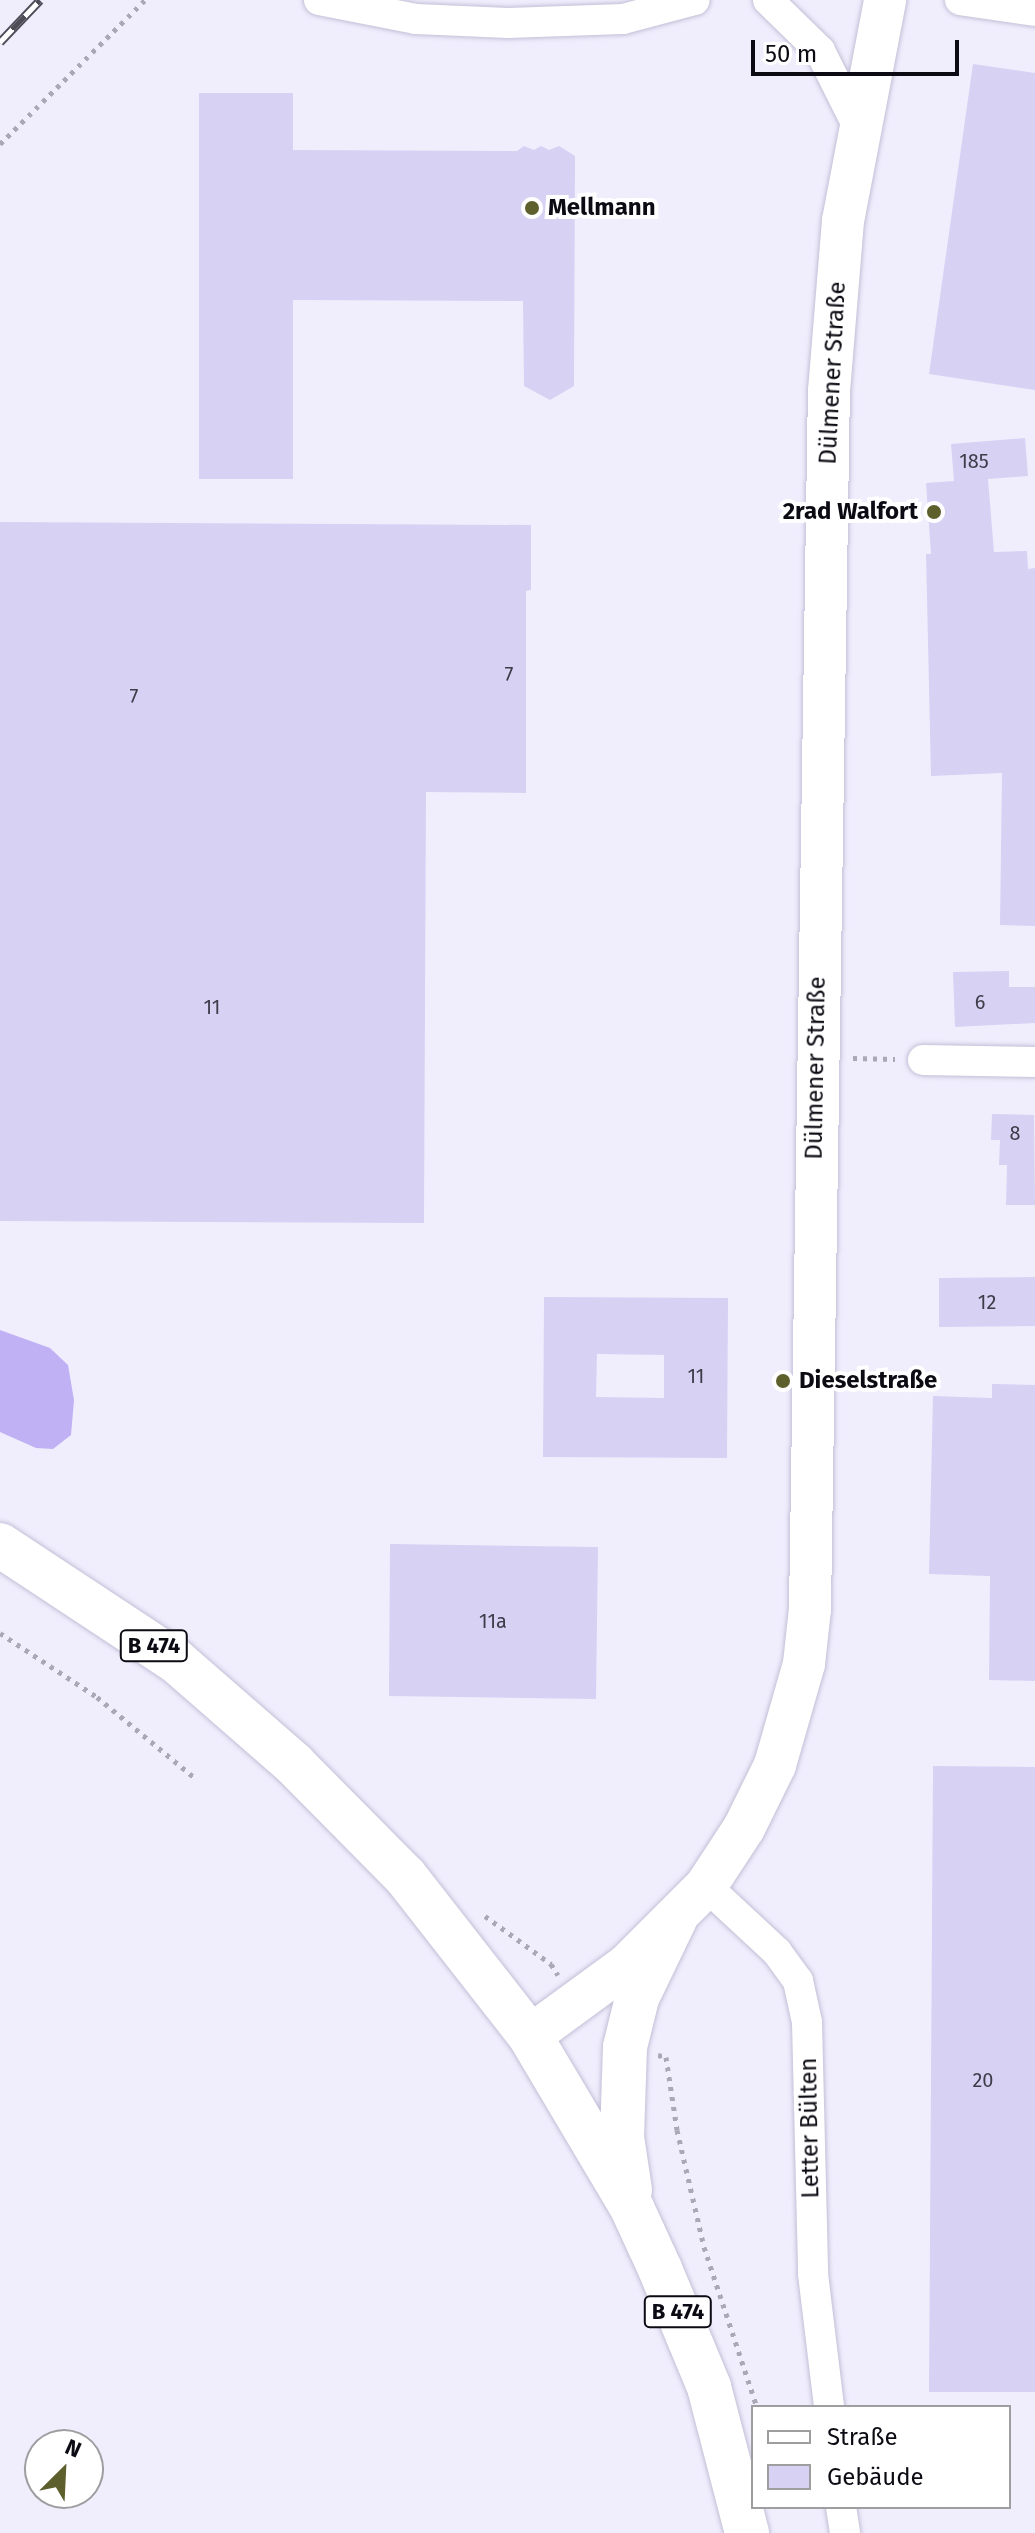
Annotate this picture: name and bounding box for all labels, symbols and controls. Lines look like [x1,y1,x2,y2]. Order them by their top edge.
scale bar [755,24,963,74]
text: 50 m [765,40,817,68]
place label: Mellmann [548,194,655,222]
marker: Mellmann [523,199,541,217]
street label: Dülmener Straße [814,281,852,465]
house number: 185 [959,449,989,473]
place label: 2rad Walfort [783,498,918,526]
marker: 2rad Walfort [925,503,943,521]
house number: 7 [505,662,513,686]
house number: 7 [130,684,138,708]
street label: Dülmener Straße [800,976,832,1160]
house number: 6 [975,990,985,1014]
house number: 11 [203,995,221,1019]
house number: 8 [1009,1121,1021,1145]
house number: 12 [978,1290,996,1314]
house number: 11 [687,1364,705,1388]
place label: Dieselstraße [799,1367,937,1395]
marker: Dieselstraße [774,1372,792,1390]
house number: 11a [479,1609,507,1633]
road number: B 474 [118,1628,190,1664]
street label: Letter Bülten [794,2057,826,2199]
house number: 20 [972,2068,994,2092]
road number: B 474 [642,2294,714,2330]
legend [751,2405,1011,2509]
text: Straße [827,2423,898,2451]
north arrow [24,2429,104,2509]
text: N [61,2433,85,2464]
text: Gebäude [827,2463,924,2491]

